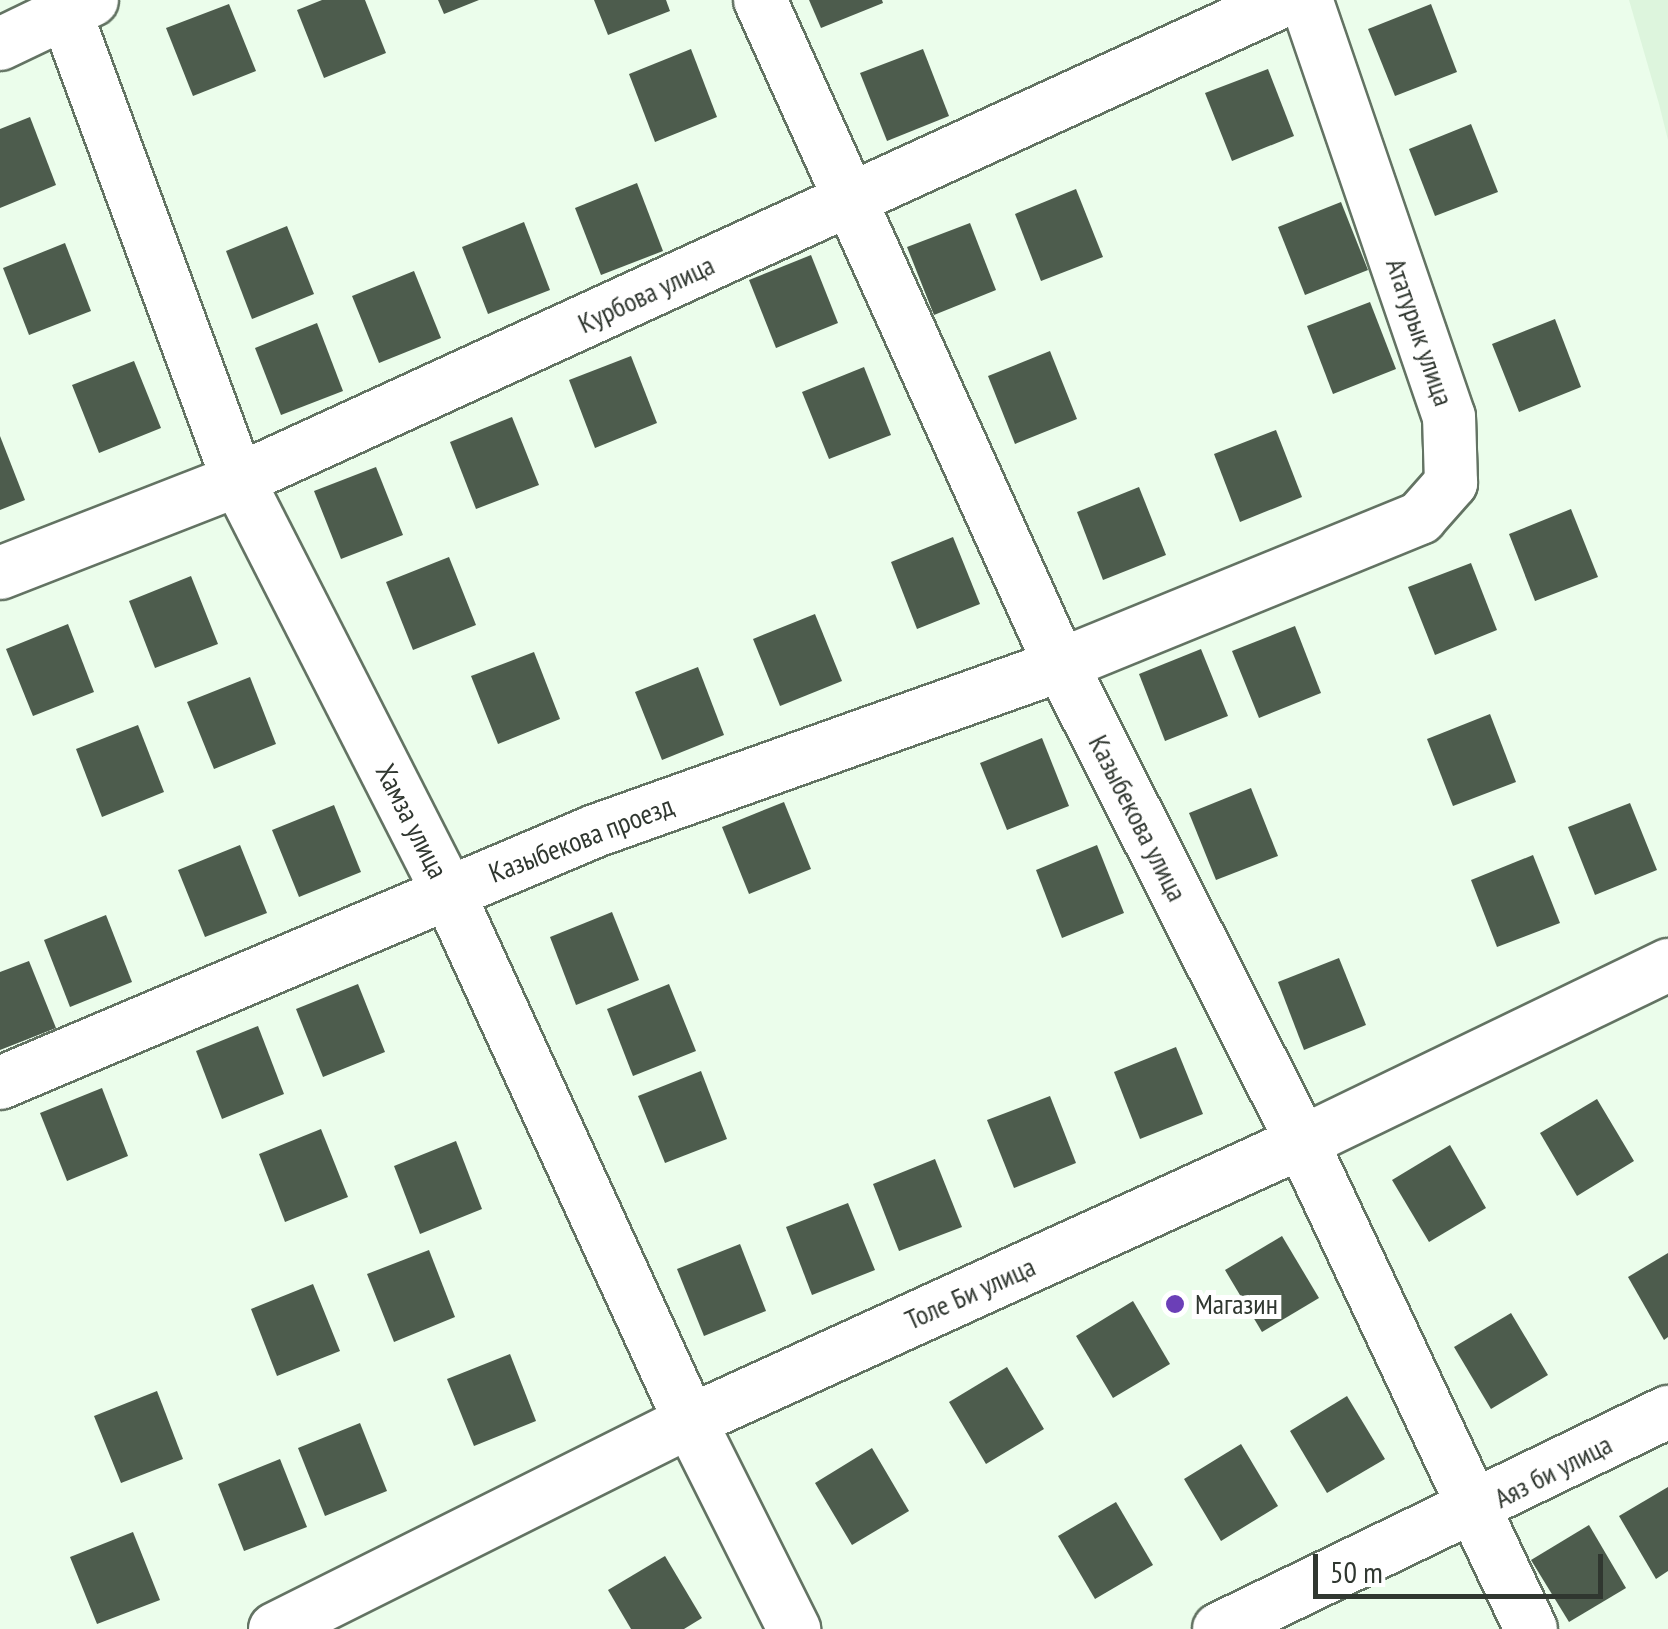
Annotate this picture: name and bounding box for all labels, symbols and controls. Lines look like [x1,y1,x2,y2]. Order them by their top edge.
street label: Курбова улица [573,248,719,340]
street label: Ататурык улица [1379,254,1461,410]
street label: Казыбекова улица [1082,729,1194,907]
street label: Хамза улица [369,758,455,884]
street label: Казыбекова проезд [484,788,678,890]
street label: Толе Би улица [900,1249,1040,1337]
place label: Магазин [1195,1287,1278,1321]
marker: Магазин [1164,1293,1186,1315]
street label: Аяз би улица [1489,1427,1617,1515]
scale bar [1318,1534,1608,1596]
text: 50 m [1330,1552,1383,1591]

